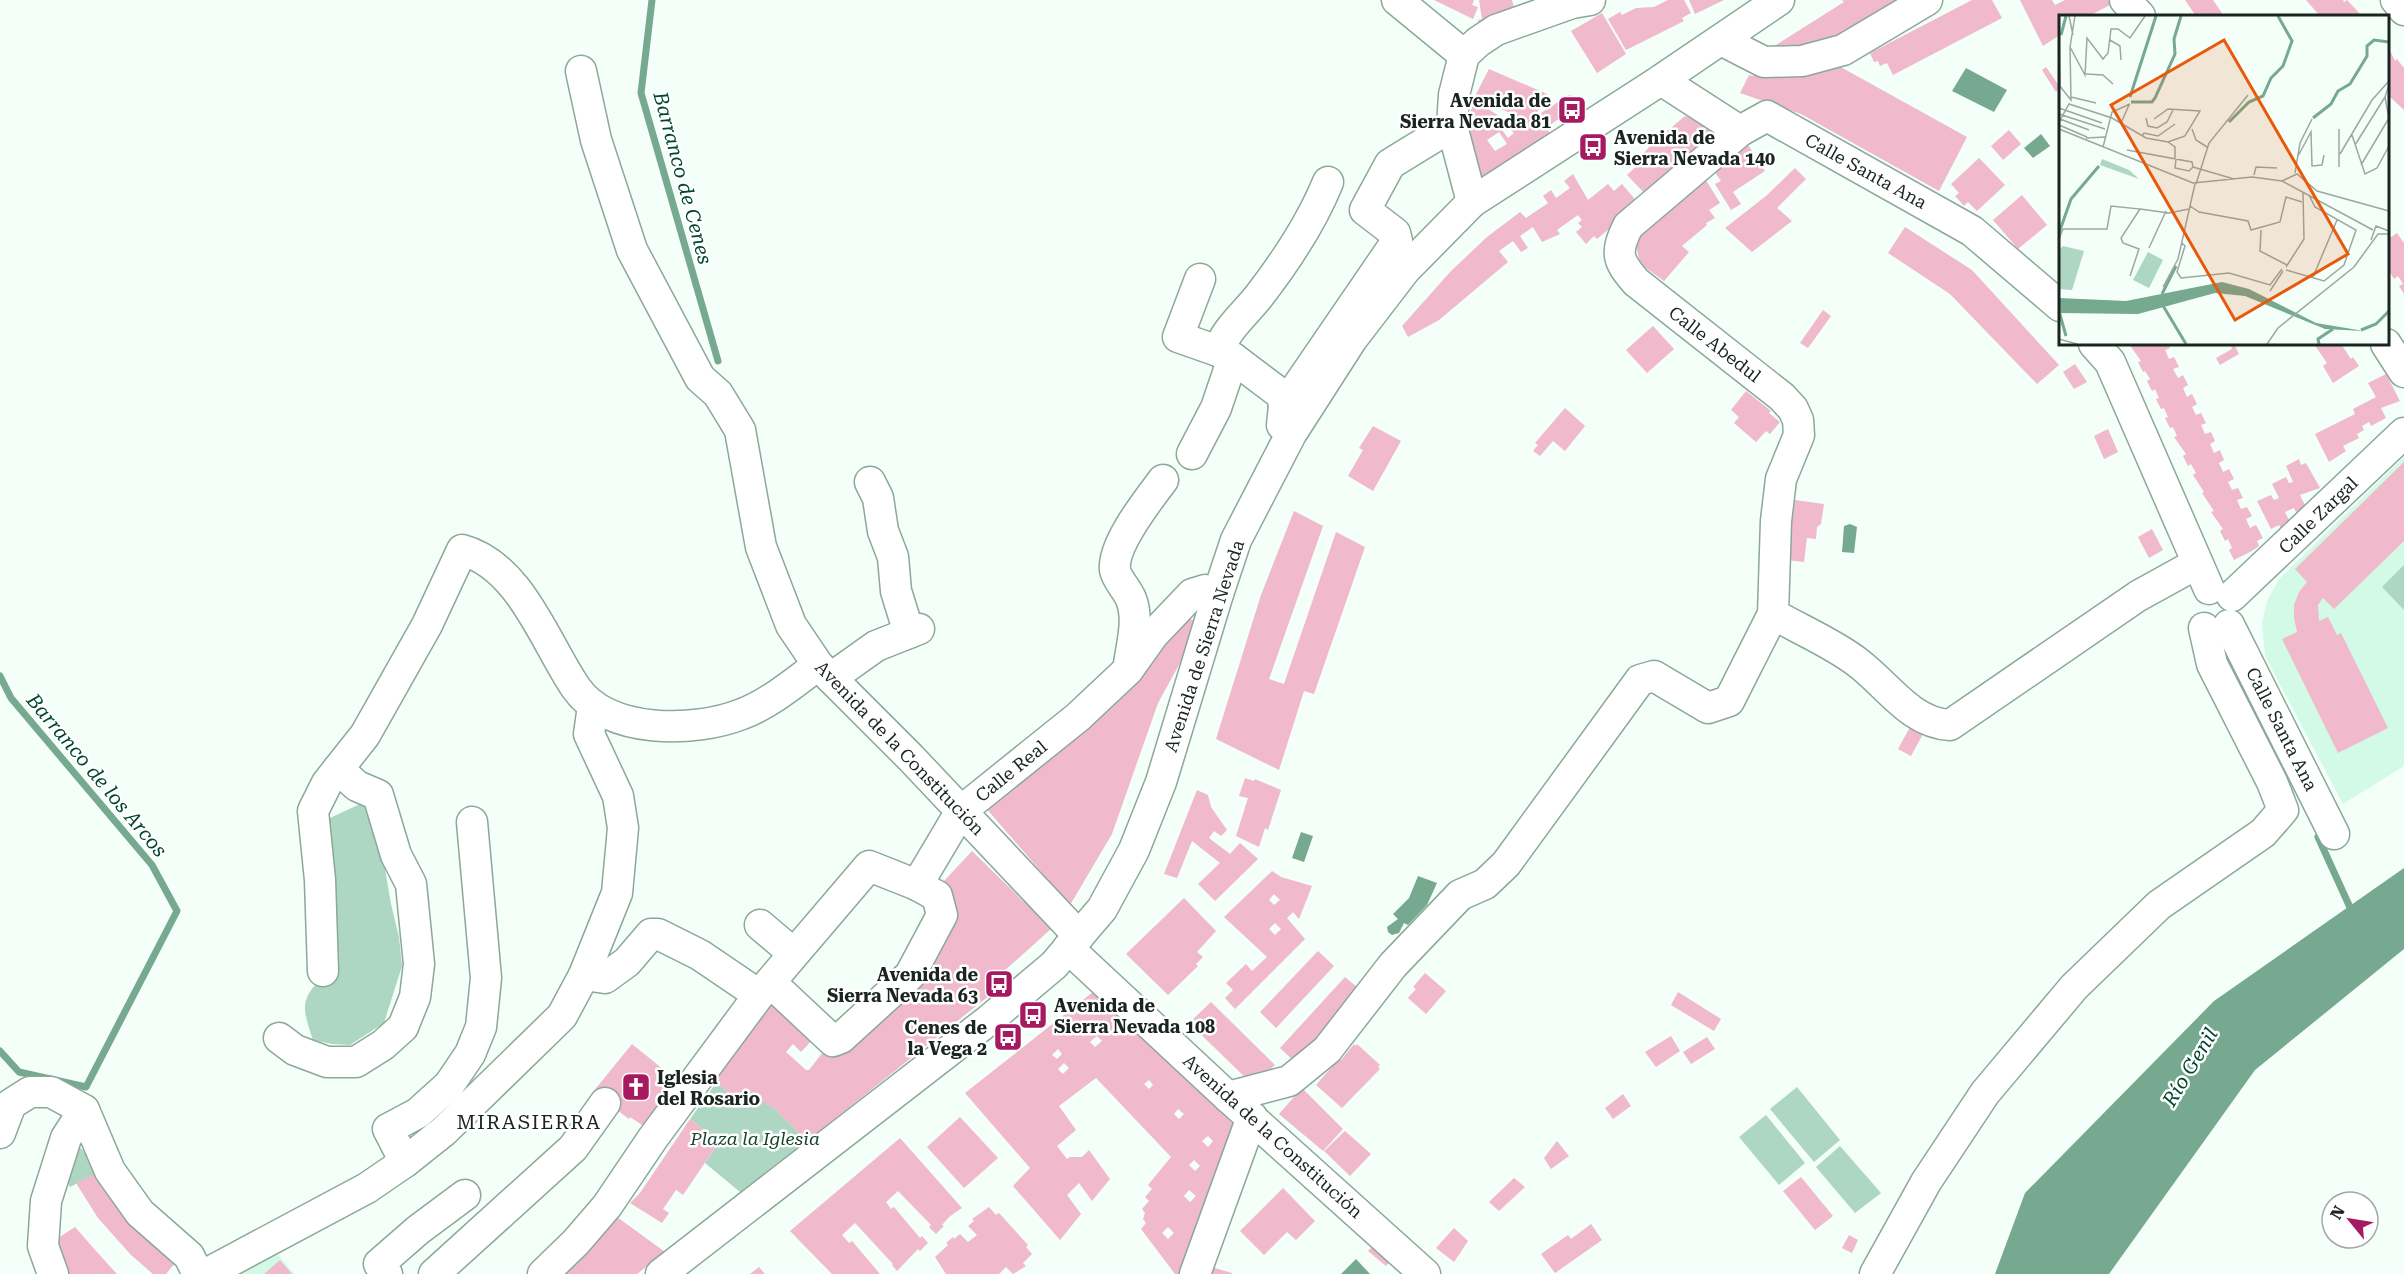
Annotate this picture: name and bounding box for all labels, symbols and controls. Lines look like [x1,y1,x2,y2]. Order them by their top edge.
inset map [2059,15,2389,345]
water label: Barranco de Cenes [648,88,718,267]
place label: Avenida de Sierra Nevada 81 [1400,90,1551,132]
bus stop icon: Avenida de Sierra Nevada 81 [1556,94,1588,126]
place label: Avenida de Sierra Nevada 140 [1614,127,1775,169]
street label: Calle Santa Ana [1802,129,1931,213]
bus stop icon: Avenida de Sierra Nevada 140 [1577,131,1609,163]
street label: Calle Abedul [1665,302,1766,387]
street label: Calle Zargal [2274,472,2362,558]
street label: Avenida de Sierra Nevada [1160,537,1248,755]
street label: Avenida de la Constitución [811,657,989,840]
street label: Calle Santa Ana [2242,664,2322,794]
water label: Barranco de los Arcos [21,688,172,862]
street label: Calle Real [971,736,1051,806]
place label: Avenida de Sierra Nevada 63 [827,964,978,1006]
bus stop icon: Avenida de Sierra Nevada 63 [983,968,1015,1000]
place label: Avenida de Sierra Nevada 108 [1054,995,1215,1037]
bus stop icon: Avenida de Sierra Nevada 108 [1017,999,1049,1031]
place label: Cenes de la Vega 2 [905,1017,987,1059]
bus stop icon: Cenes de la Vega 2 [992,1021,1024,1053]
water label: Río Genil [2157,1023,2223,1111]
street label: Avenida de la Constitución [1179,1050,1367,1222]
place label: Iglesia del Rosario [657,1067,761,1109]
church icon: Iglesia del Rosario [620,1071,652,1103]
district label: MIRASIERRA [457,1110,601,1134]
park label: Plaza la Iglesia [689,1128,820,1149]
north arrow [2320,1190,2380,1250]
text: N [2326,1203,2349,1223]

